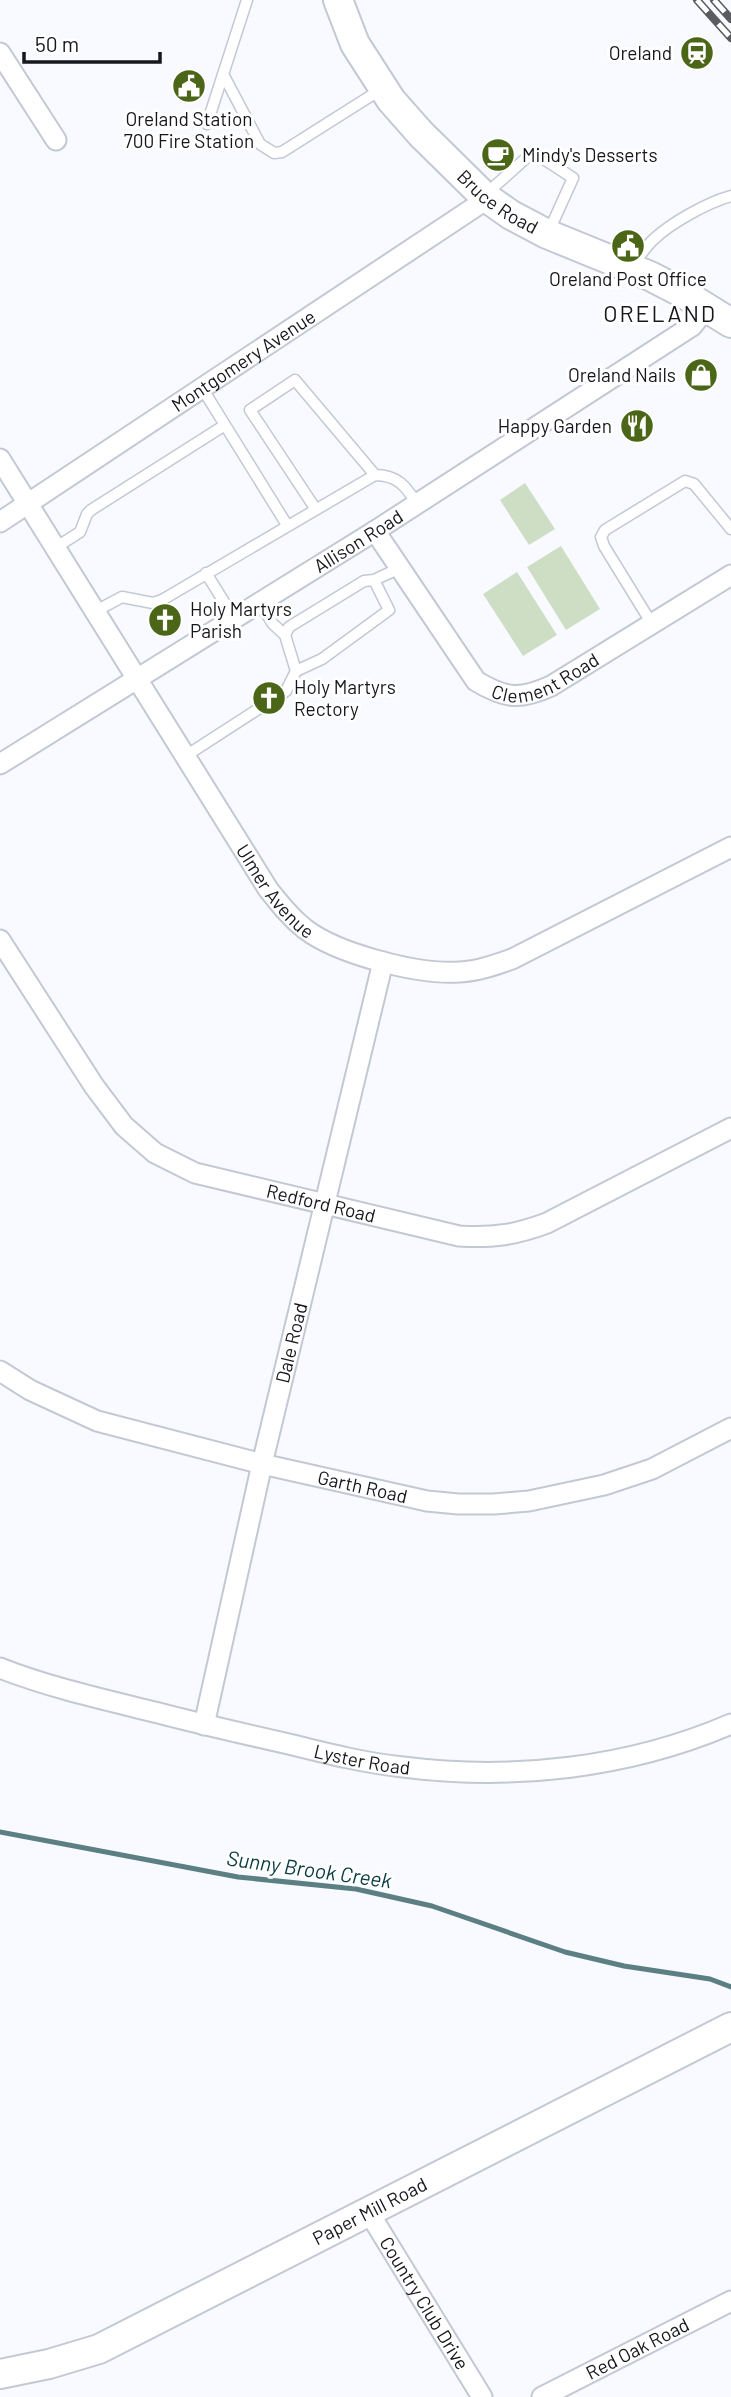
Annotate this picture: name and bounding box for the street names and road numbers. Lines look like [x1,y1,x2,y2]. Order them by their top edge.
street label: Bruce Road [453,164,542,238]
street label: Montgomery Avenue [167,304,319,416]
street label: Allison Road [309,504,407,577]
street label: Clement Road [489,647,603,707]
street label: Ulmer Avenue [232,840,319,943]
street label: Redford Road [264,1178,378,1227]
street label: Dale Road [270,1300,311,1385]
street label: Garth Road [316,1465,410,1507]
street label: Lyster Road [312,1739,412,1779]
street label: Paper Mill Road [308,2172,430,2249]
street label: Country Club Drive [375,2232,474,2374]
street label: Red Oak Road [582,2312,693,2384]

